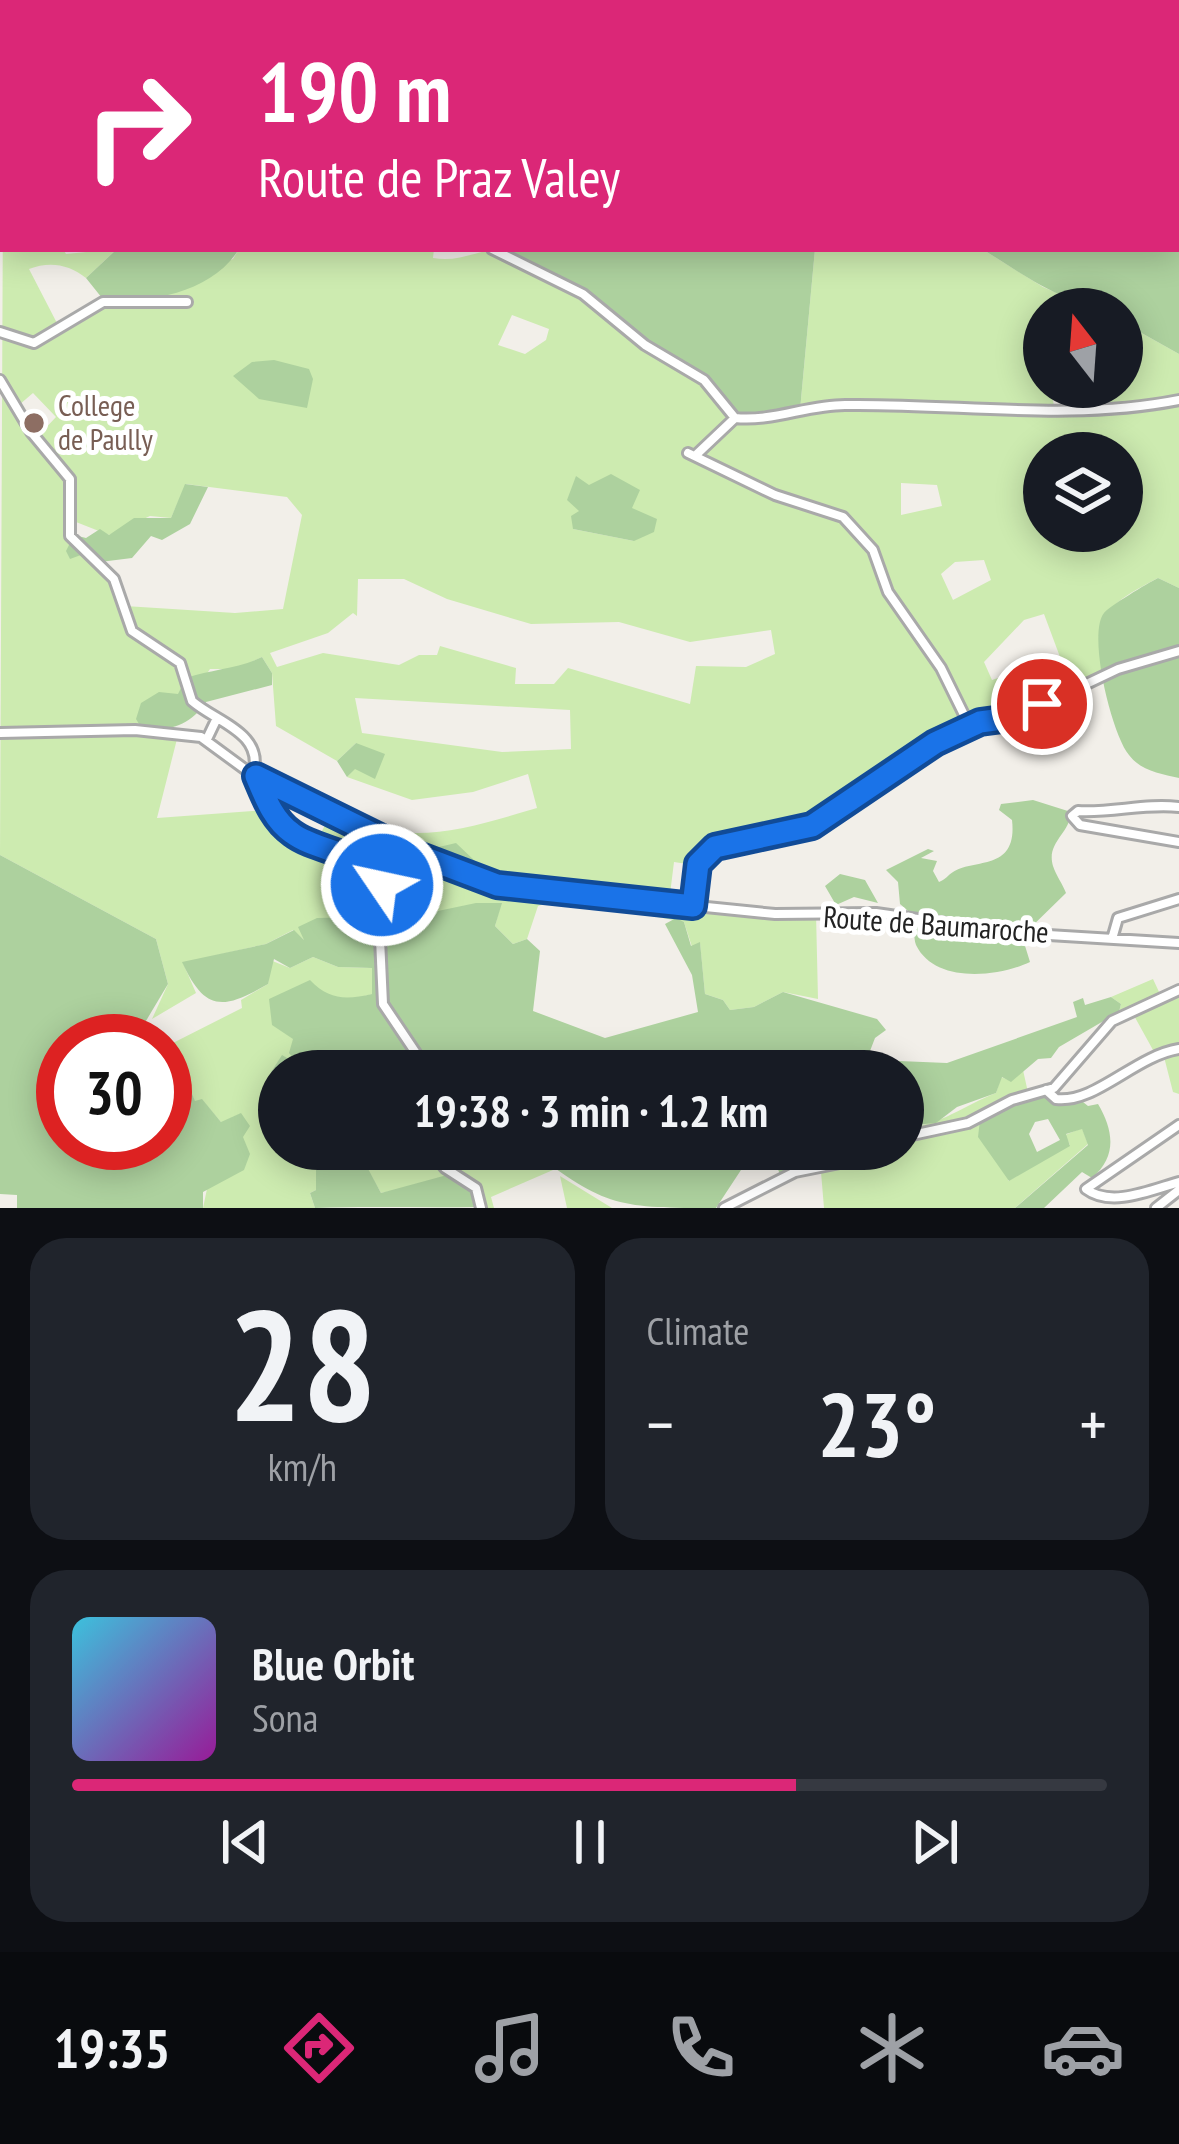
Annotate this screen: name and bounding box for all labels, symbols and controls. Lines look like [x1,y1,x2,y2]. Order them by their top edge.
text: 190 m [258,36,451,145]
icon: right [60,48,216,204]
text: Route de Praz Valey [258,142,620,212]
north arrow [1023,288,1143,408]
map controls [1023,288,1143,552]
place label: College de Paully [58,385,153,458]
marker: College de Paully [21,410,47,436]
button: layers [1023,432,1143,552]
pin [991,653,1093,755]
icon: arrive [1009,671,1075,737]
position arrow [319,822,445,948]
street label: Route de Baumaroche [822,896,1050,951]
speed limit sign: 30 [36,1014,192,1170]
text: 19:38 · 3 min · 1.2 km [414,1081,768,1139]
text: 28 [228,1262,377,1464]
text: Climate [647,1305,749,1356]
text: 23° [817,1365,936,1482]
text: − [647,1381,674,1466]
text: + [1080,1381,1107,1466]
text: km/h [268,1441,337,1492]
text: Blue Orbit [252,1634,414,1692]
text: Sona [252,1692,318,1743]
icon: previous [212,1809,278,1875]
icon: pause [557,1809,623,1875]
icon: next [902,1809,968,1875]
icon: directions [277,2006,361,2090]
icon: music [468,2006,552,2090]
icon: phone [659,2006,743,2090]
icon: climate [850,2006,934,2090]
icon: car [1041,2006,1125,2090]
text: 19:35 [54,2013,170,2083]

